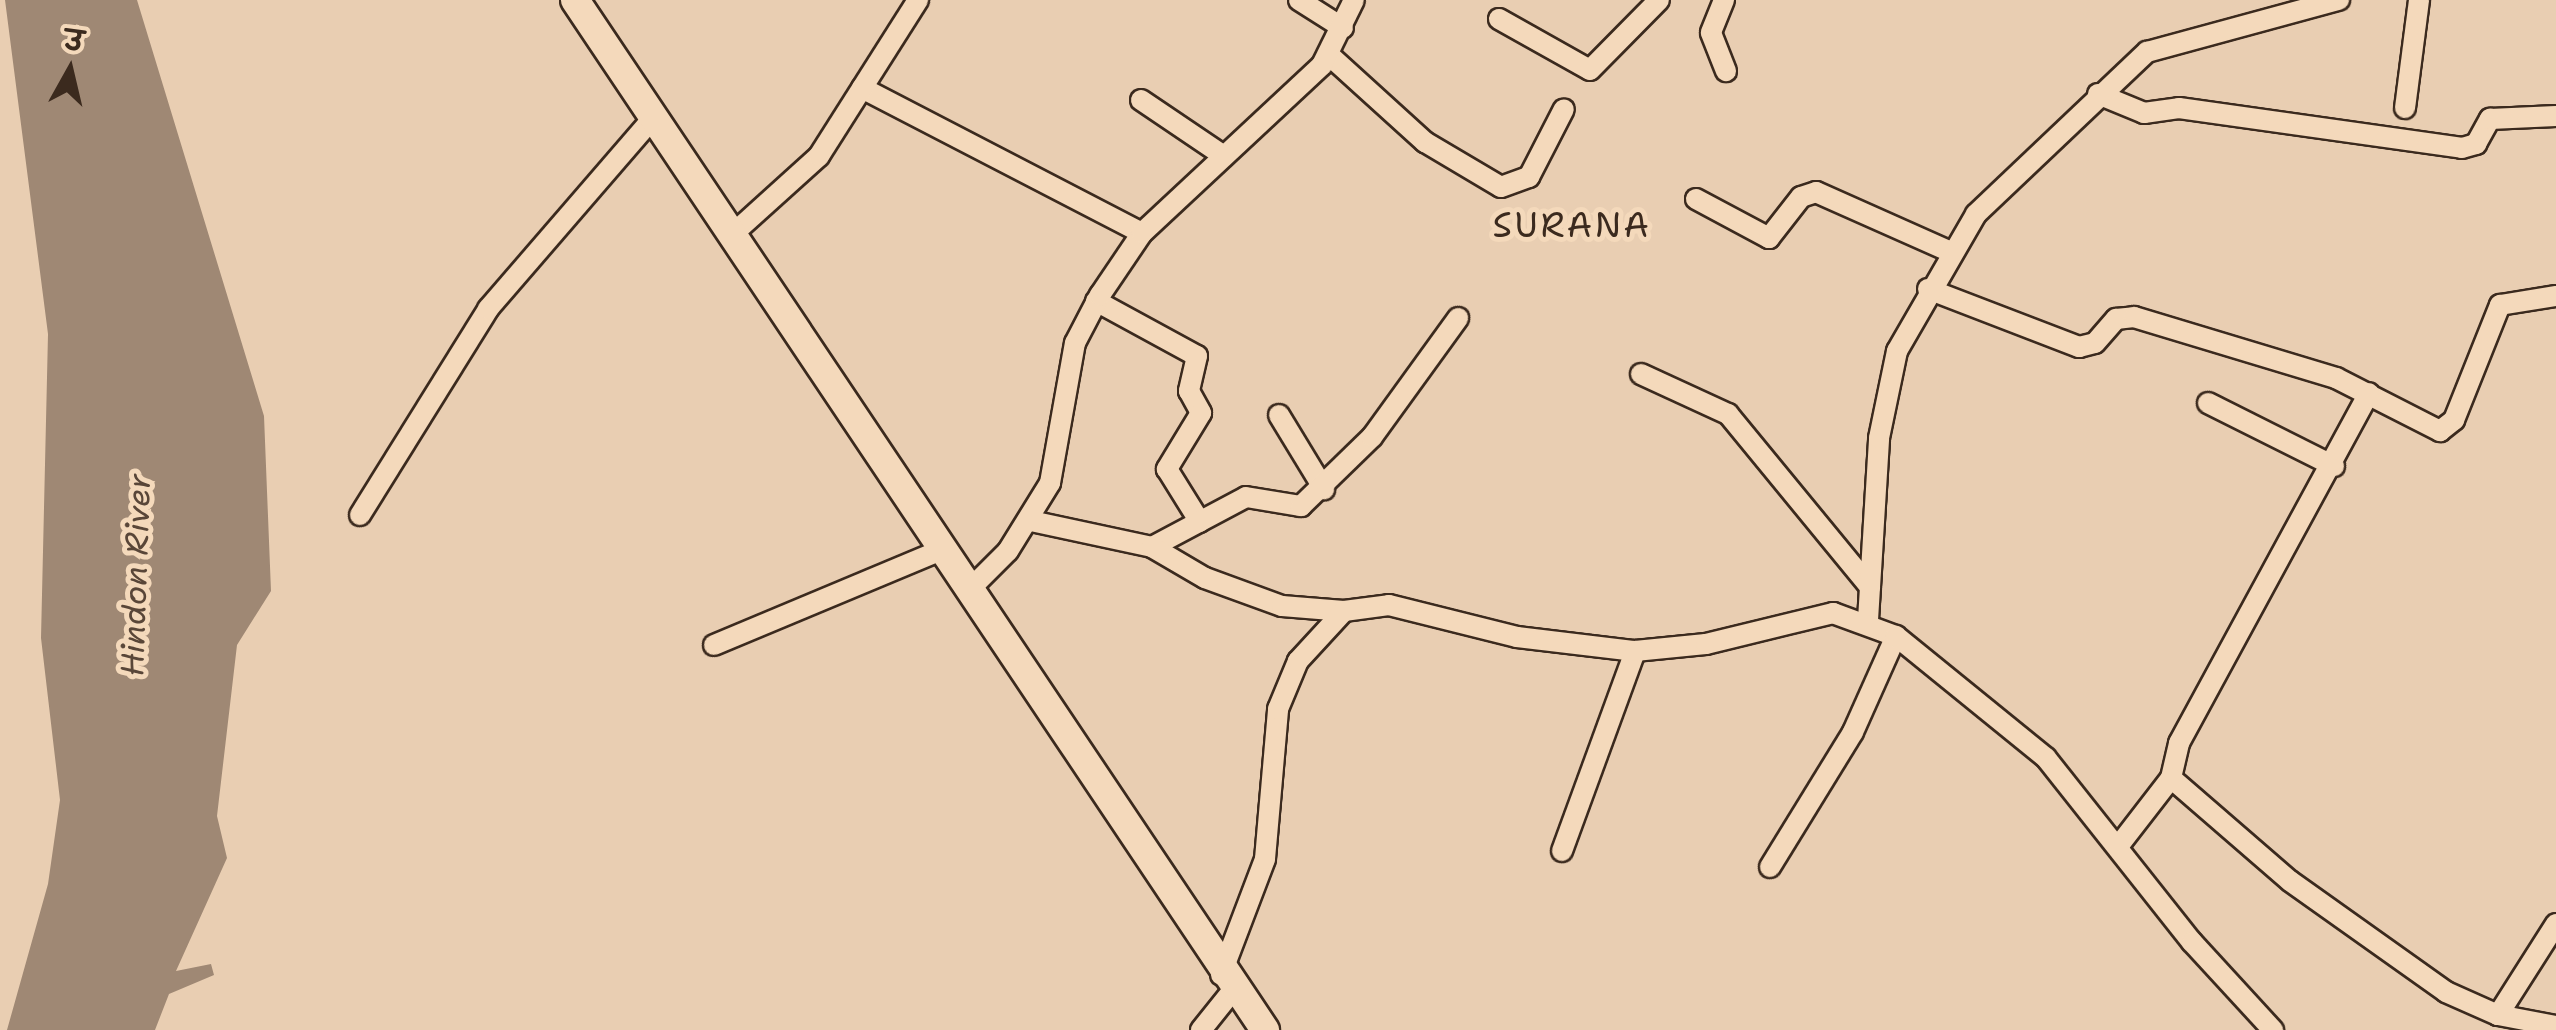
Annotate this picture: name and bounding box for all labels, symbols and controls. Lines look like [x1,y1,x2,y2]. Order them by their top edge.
north arrow [20,20,120,120]
text: उ [62,20,86,60]
district label: SURANA [1493,204,1651,246]
water label: Hindon River [113,473,159,677]

